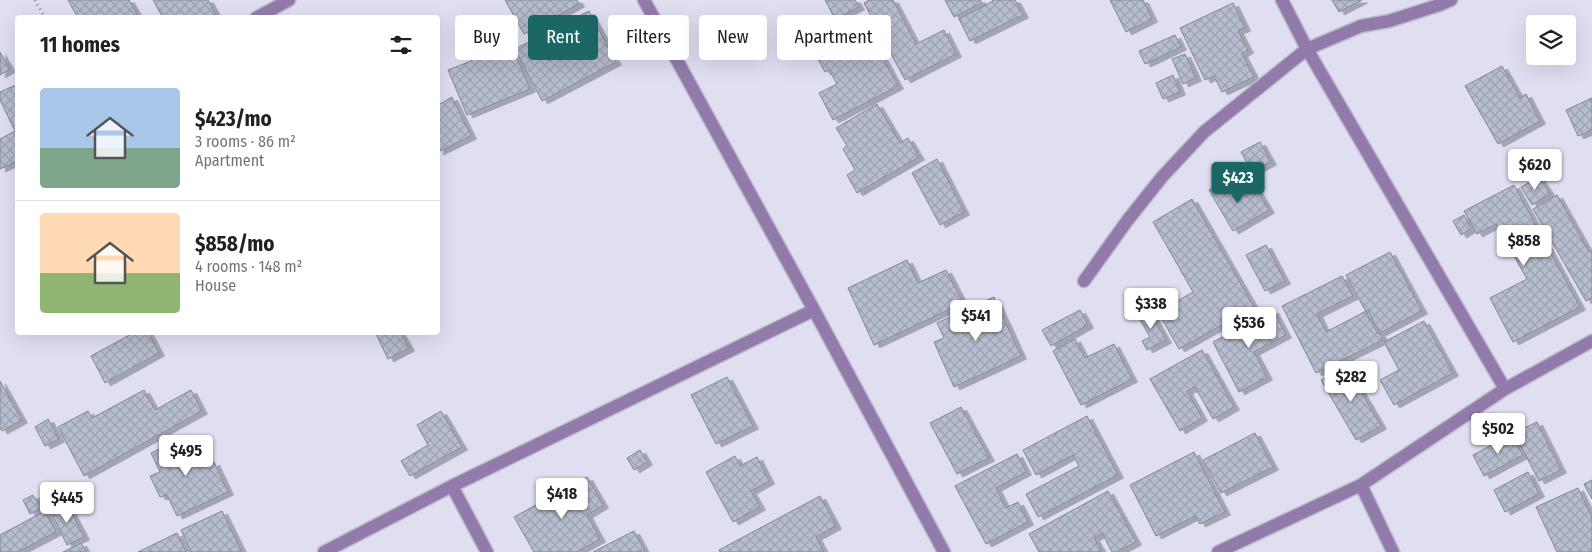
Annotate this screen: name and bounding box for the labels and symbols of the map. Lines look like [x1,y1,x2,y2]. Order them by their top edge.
pin: $620 [1505,148,1565,191]
pin: $423 [1208,162,1268,204]
pin: $858 [1494,224,1554,267]
pin: $338 [1121,288,1181,330]
pin: $541 [946,300,1006,342]
pin: $536 [1219,306,1279,349]
pin: $282 [1321,360,1381,403]
pin: $502 [1468,412,1528,455]
pin: $495 [156,434,216,477]
pin: $418 [532,478,592,520]
pin: $445 [37,482,97,524]

